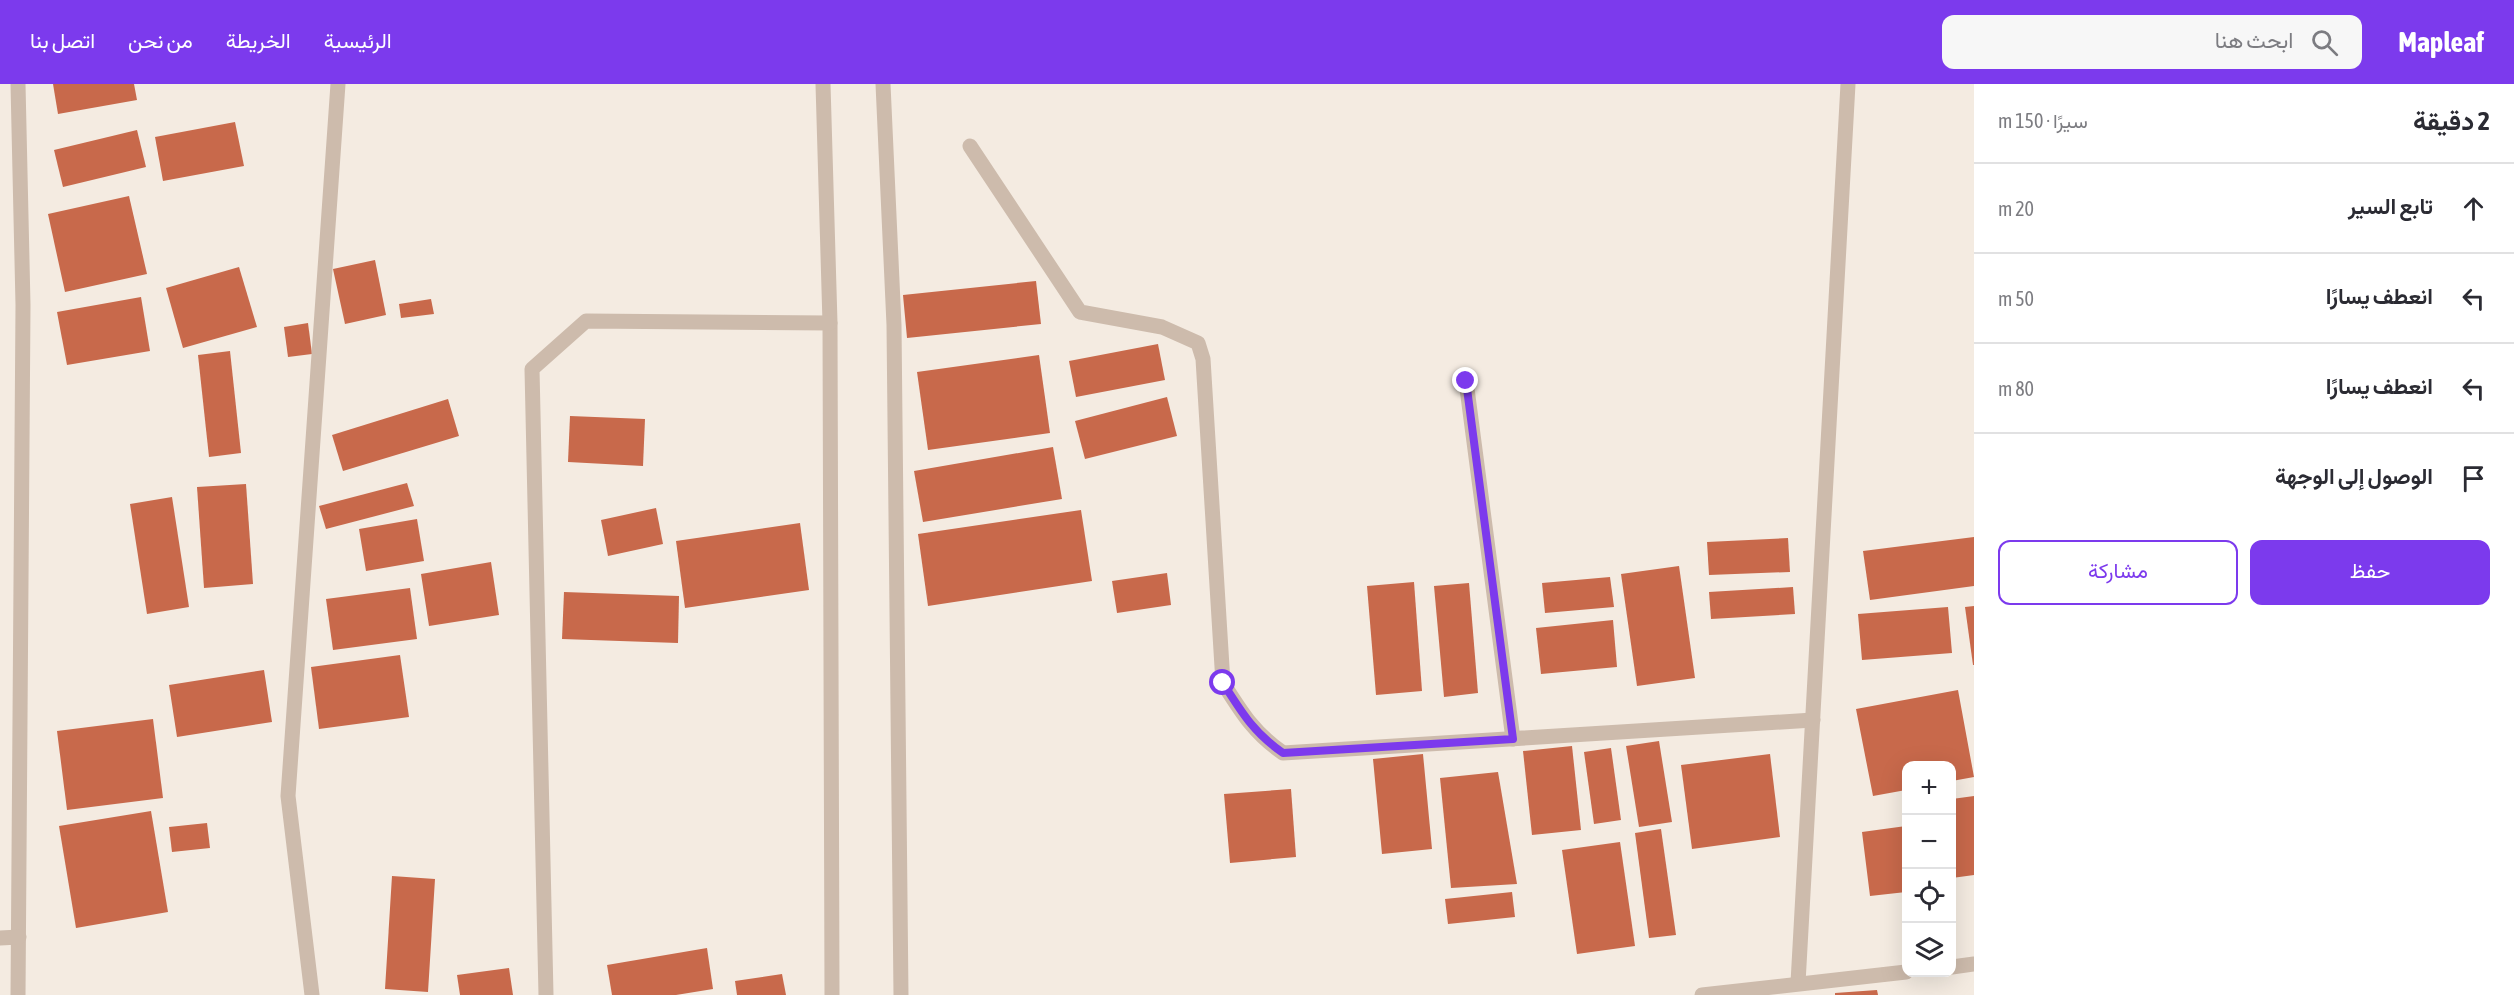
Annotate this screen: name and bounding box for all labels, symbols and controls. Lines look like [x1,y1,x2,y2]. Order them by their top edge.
search box [1942,15,2362,69]
icon: search [2308,26,2341,59]
text: Mapleaf [2398,26,2484,58]
text: ابحث هنا [2215,27,2293,53]
text: اتصل بنا [30,28,95,52]
text: من نحن [128,28,193,52]
text: الخريطة [226,28,291,52]
text: الرئيسية [324,28,392,52]
text: 2 دقيقة [2413,106,2490,136]
text: سيرًا · 150 m [1998,109,2088,132]
icon: ahead [2457,192,2490,225]
text: تابع السير [2348,193,2433,219]
text: 20 m [1998,197,2034,220]
icon: left [2457,282,2490,315]
text: انعطف يسارًا [2326,283,2433,309]
text: 50 m [1998,287,2034,310]
route end [1452,367,1478,393]
icon: left [2457,372,2490,405]
text: انعطف يسارًا [2326,373,2433,399]
text: 80 m [1998,377,2034,400]
icon: arrive [2457,462,2490,495]
text: الوصول إلى الوجهة [2275,463,2433,489]
button: مشاركة [1998,540,2238,605]
button: حفظ [2250,540,2490,605]
route start [1209,669,1235,695]
map controls [1902,761,1956,977]
button: + [1902,761,1956,815]
button: − [1902,815,1956,869]
button: locate [1902,869,1956,923]
button: layers [1902,923,1956,977]

